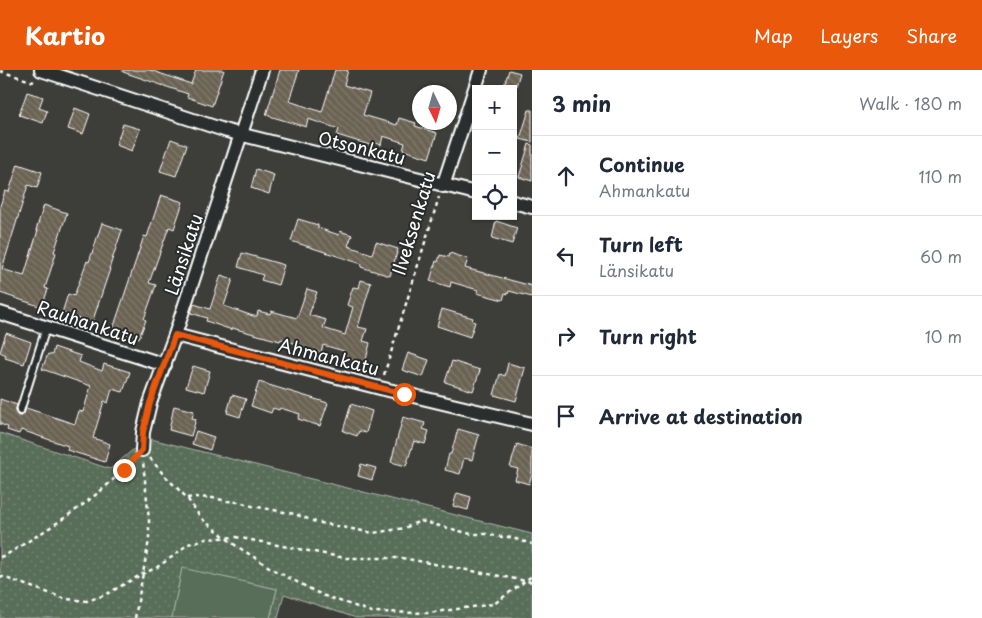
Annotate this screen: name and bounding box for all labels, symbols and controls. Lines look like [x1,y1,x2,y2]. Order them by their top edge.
text: Kartio [25,17,105,53]
text: Map [754,22,793,49]
text: Layers [821,22,878,49]
text: Share [906,22,957,49]
north arrow [412,85,457,130]
map controls [472,85,517,220]
button: + [472,85,517,130]
text: 3 min [552,87,611,119]
text: Walk · 180 m [859,91,962,115]
street label: Otsonkatu [315,123,409,171]
button: − [472,130,517,175]
text: Continue [599,150,685,178]
icon: ahead [552,162,580,190]
text: 110 m [919,164,962,188]
street label: Ilveksenkatu [384,168,442,278]
button: locate [472,175,517,220]
text: Ahmankatu [599,178,690,202]
street label: Länsikatu [157,210,209,298]
text: Turn left [599,230,683,258]
icon: left [552,242,580,270]
text: 60 m [920,244,962,268]
text: Länsikatu [599,258,674,282]
street label: Rauhankatu [34,293,142,351]
icon: right [552,322,580,350]
text: Turn right [599,322,697,350]
text: 10 m [925,324,962,348]
street label: Ahmankatu [276,330,382,382]
route start [393,383,416,406]
icon: arrive [552,402,580,430]
text: Arrive at destination [599,402,803,430]
route end [113,459,136,482]

